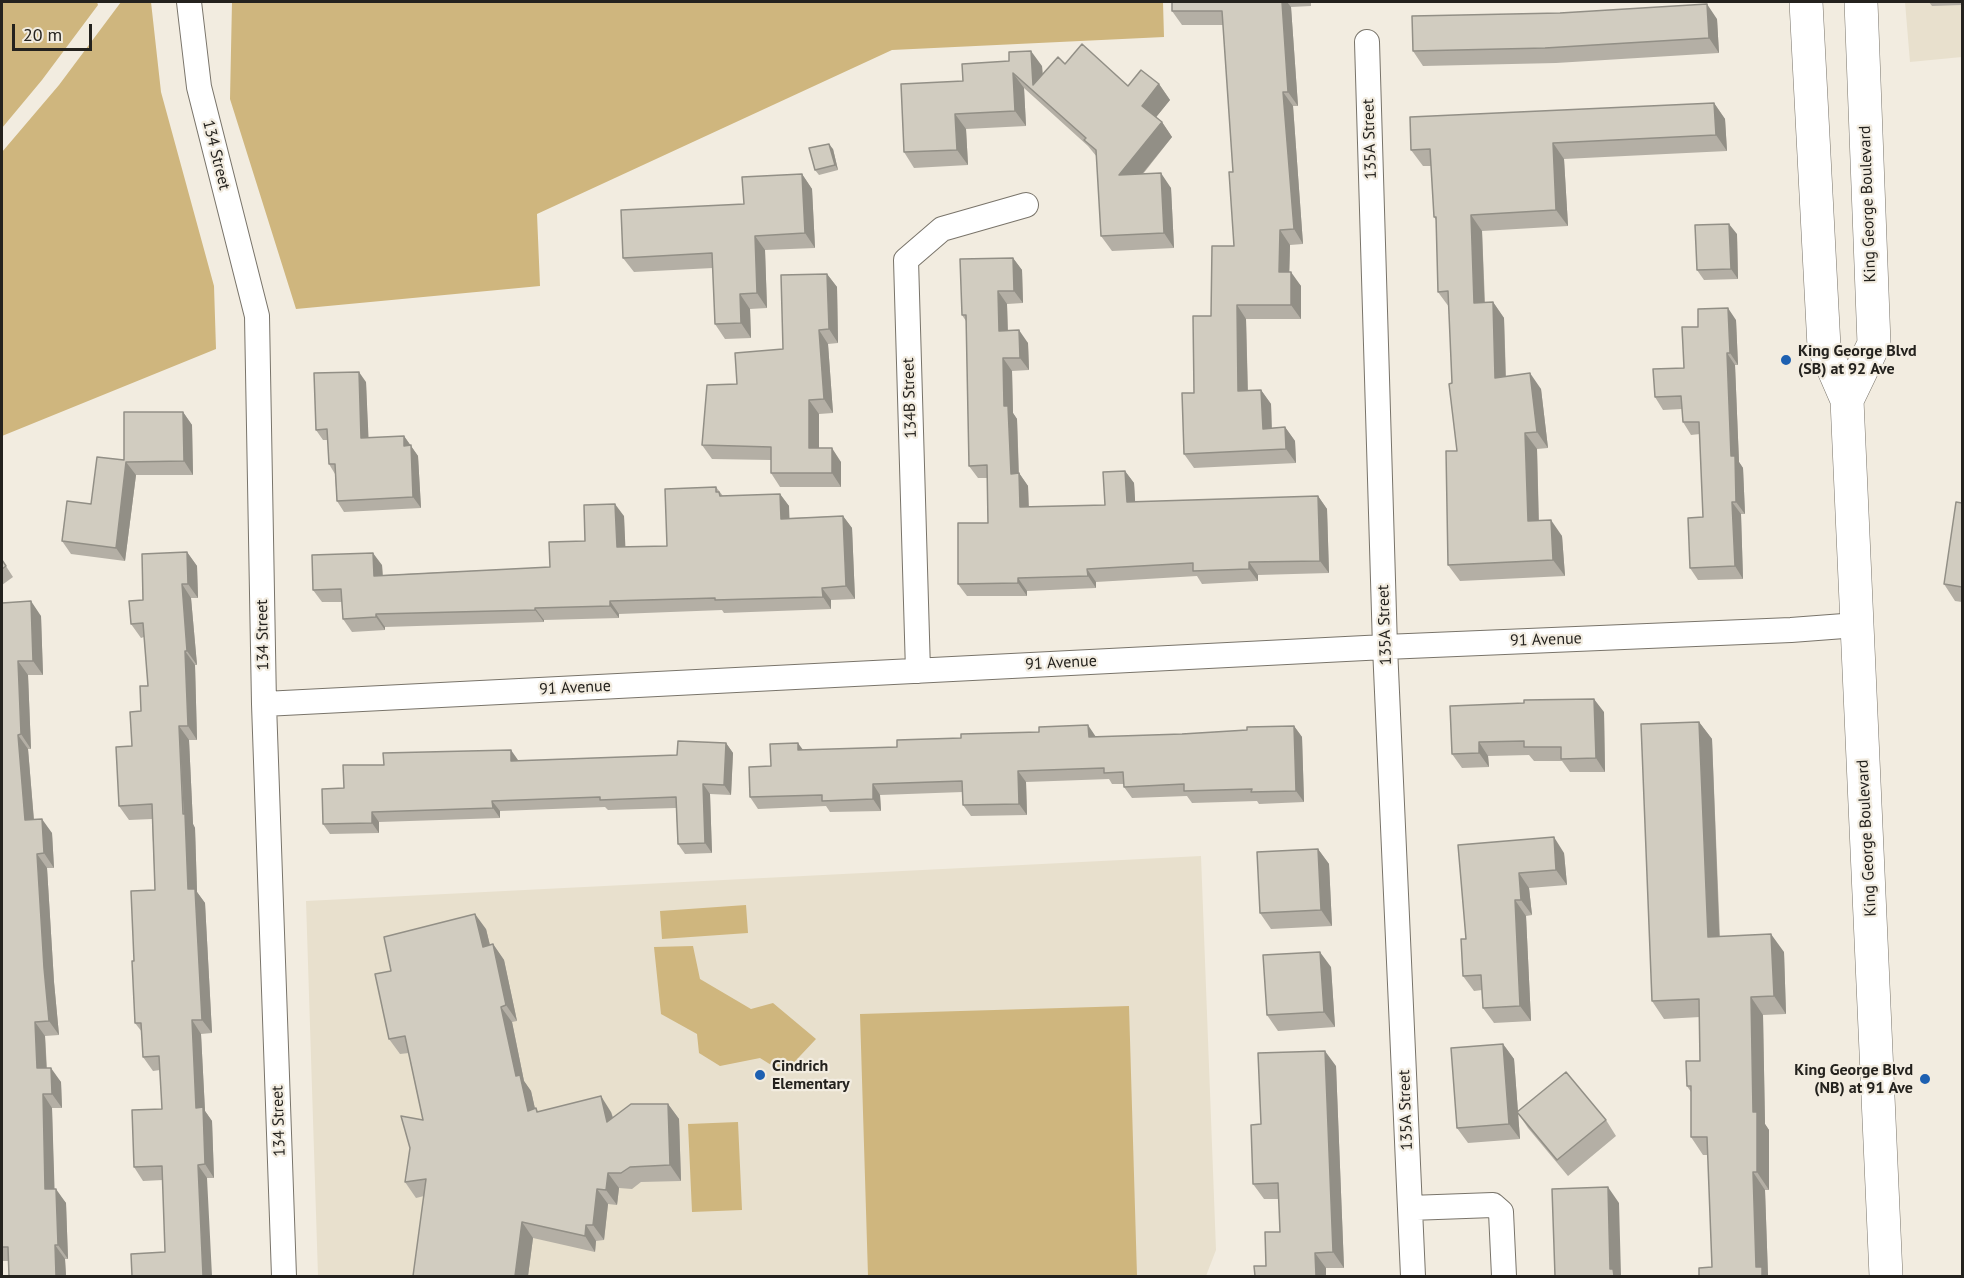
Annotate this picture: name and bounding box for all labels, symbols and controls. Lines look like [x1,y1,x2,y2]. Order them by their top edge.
scale bar [15,12,94,50]
text: 20 m [23,23,62,46]
street label: 135A Street [1359,98,1381,180]
street label: 134 Street [198,118,234,192]
street label: King George Boulevard [1856,125,1880,283]
place label: King George Blvd (SB) at 92 Ave [1798,341,1917,379]
marker: King George Blvd (SB) at 92 Ave [1779,353,1793,367]
street label: 134B Street [899,357,921,439]
street label: 135A Street [1374,584,1396,666]
street label: 134 Street [253,599,273,671]
street label: 91 Avenue [1510,629,1582,651]
street label: 91 Avenue [1025,652,1097,674]
street label: 91 Avenue [539,677,611,699]
street label: King George Boulevard [1853,759,1881,917]
place label: Cindrich Elementary [772,1056,850,1094]
place label: King George Blvd (NB) at 91 Ave [1794,1060,1913,1098]
marker: Cindrich Elementary [753,1068,767,1082]
street label: 135A Street [1395,1069,1417,1151]
marker: King George Blvd (NB) at 91 Ave [1918,1072,1932,1086]
street label: 134 Street [268,1085,290,1157]

